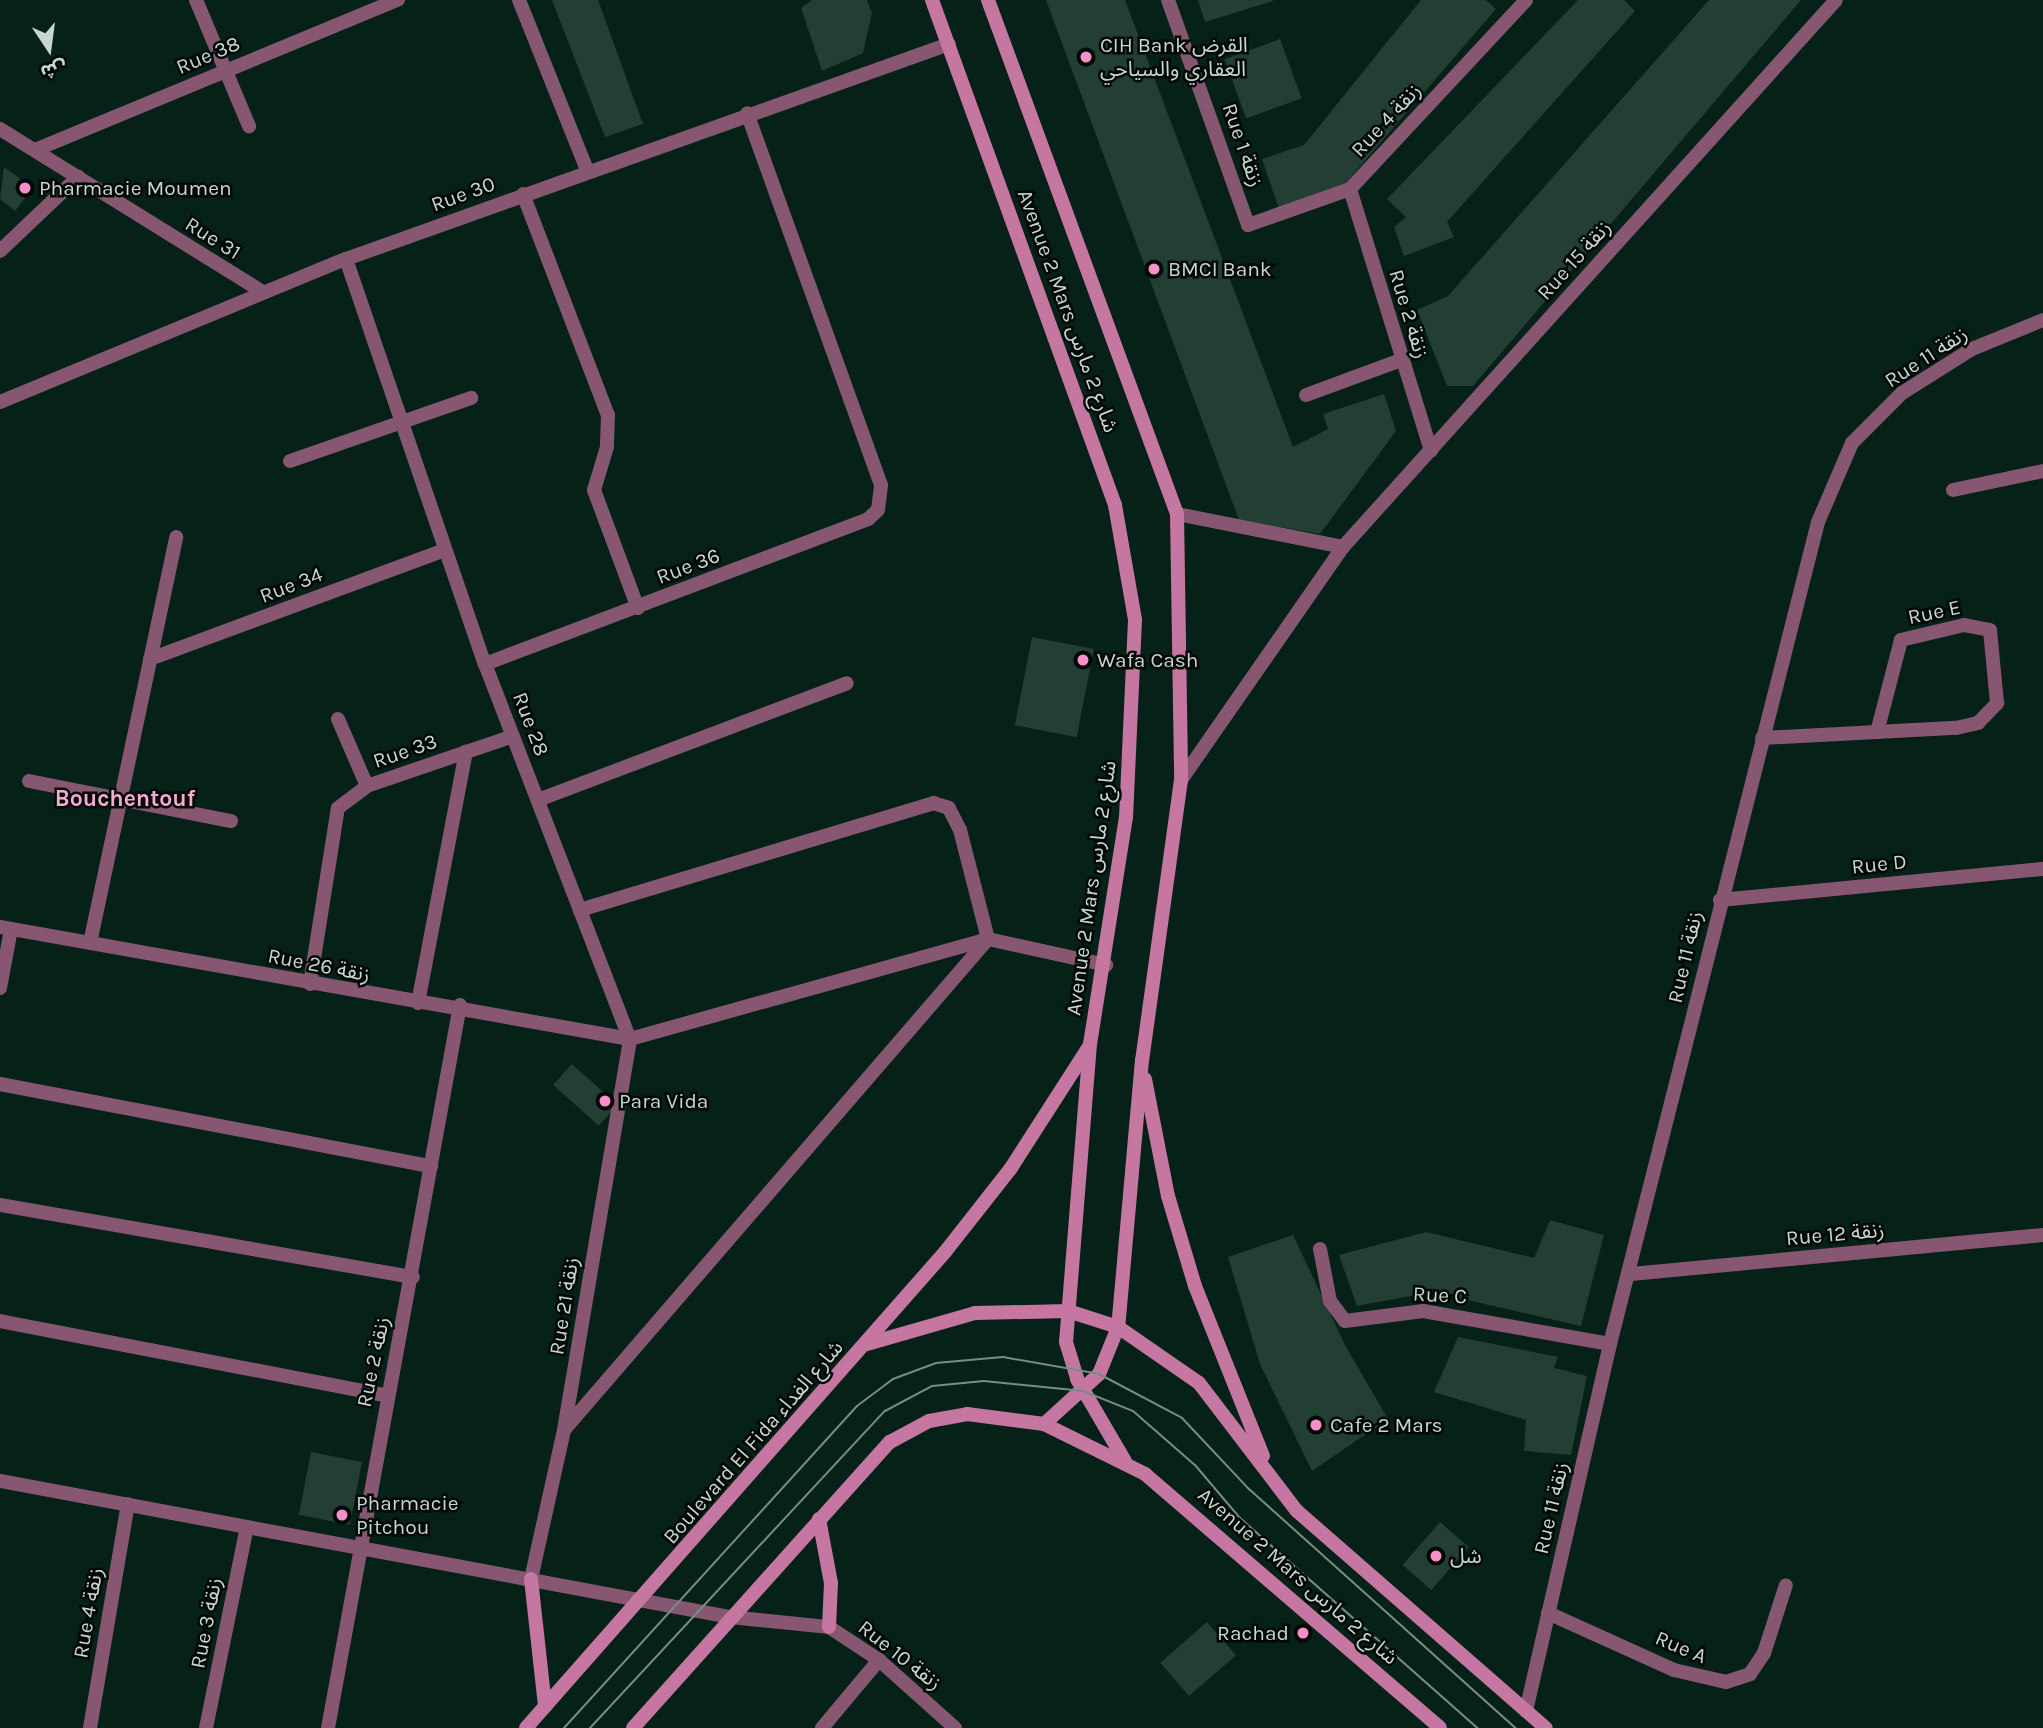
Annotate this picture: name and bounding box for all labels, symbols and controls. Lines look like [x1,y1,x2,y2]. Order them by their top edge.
north arrow [14,14,84,84]
street label: Rue 38 [172,30,244,80]
place label: CIH Bank القرض العقاري والسياحي [1100,32,1248,82]
marker: CIH Bank القرض العقاري والسياحي [1078,49,1094,65]
text: ش [39,56,69,83]
street label: Rue 4 زنقة [1346,78,1426,162]
street label: Rue 1 زنقة [1217,100,1269,190]
street label: Rue 30 [428,171,498,217]
place label: Pharmacie Moumen [39,175,232,201]
marker: Pharmacie Moumen [17,180,33,196]
street label: Avenue 2 Mars شارع 2 مارس [1012,186,1124,436]
street label: Rue 31 [181,211,245,265]
street label: Rue 15 زنقة [1532,215,1616,305]
place label: BMCI Bank [1168,256,1272,282]
marker: BMCI Bank [1146,261,1162,277]
street label: Rue 2 زنقة [1384,266,1434,362]
street label: Rue 11 زنقة [1880,321,1972,393]
street label: Rue 36 [653,542,723,590]
street label: Rue 34 [256,562,326,608]
street label: Rue E [1905,594,1963,630]
place label: Wafa Cash [1097,647,1199,673]
marker: Wafa Cash [1075,652,1091,668]
street label: Rue 28 [507,688,555,760]
street label: Rue 33 [370,728,440,774]
street label: Avenue 2 Mars شارع 2 مارس [1061,759,1121,1017]
district label: Bouchentouf [55,785,195,813]
street label: Rue D [1850,849,1908,879]
street label: Rue 11 زنقة [1662,909,1708,1005]
street label: Rue 26 زنقة [266,943,372,987]
place label: Para Vida [619,1088,708,1114]
marker: Para Vida [597,1093,613,1109]
street label: Rue 12 زنقة [1785,1217,1885,1251]
street label: Rue 21 زنقة [544,1255,584,1357]
street label: Rue C [1412,1281,1468,1309]
street label: Rue 2 زنقة [351,1314,395,1410]
street label: Boulevard El Fida شارع الفداء [658,1335,848,1549]
place label: Cafe 2 Mars [1330,1412,1443,1438]
marker: Cafe 2 Mars [1308,1417,1324,1433]
street label: Rue 11 زنقة [1528,1460,1574,1556]
street label: Avenue 2 Mars شارع 2 مارس [1193,1482,1403,1670]
place label: Pharmacie Pitchou [356,1490,459,1540]
marker: Pharmacie Pitchou [334,1507,350,1523]
place label: شل [1450,1543,1482,1569]
marker: شل [1428,1548,1444,1564]
street label: Rue 4 زنقة [68,1566,108,1660]
street label: Rue 3 زنقة [185,1575,227,1671]
street label: Rue 10 زنقة [853,1615,947,1695]
place label: Rachad [1217,1620,1289,1646]
marker: Rachad [1295,1625,1311,1641]
street label: Rue A [1651,1625,1711,1669]

